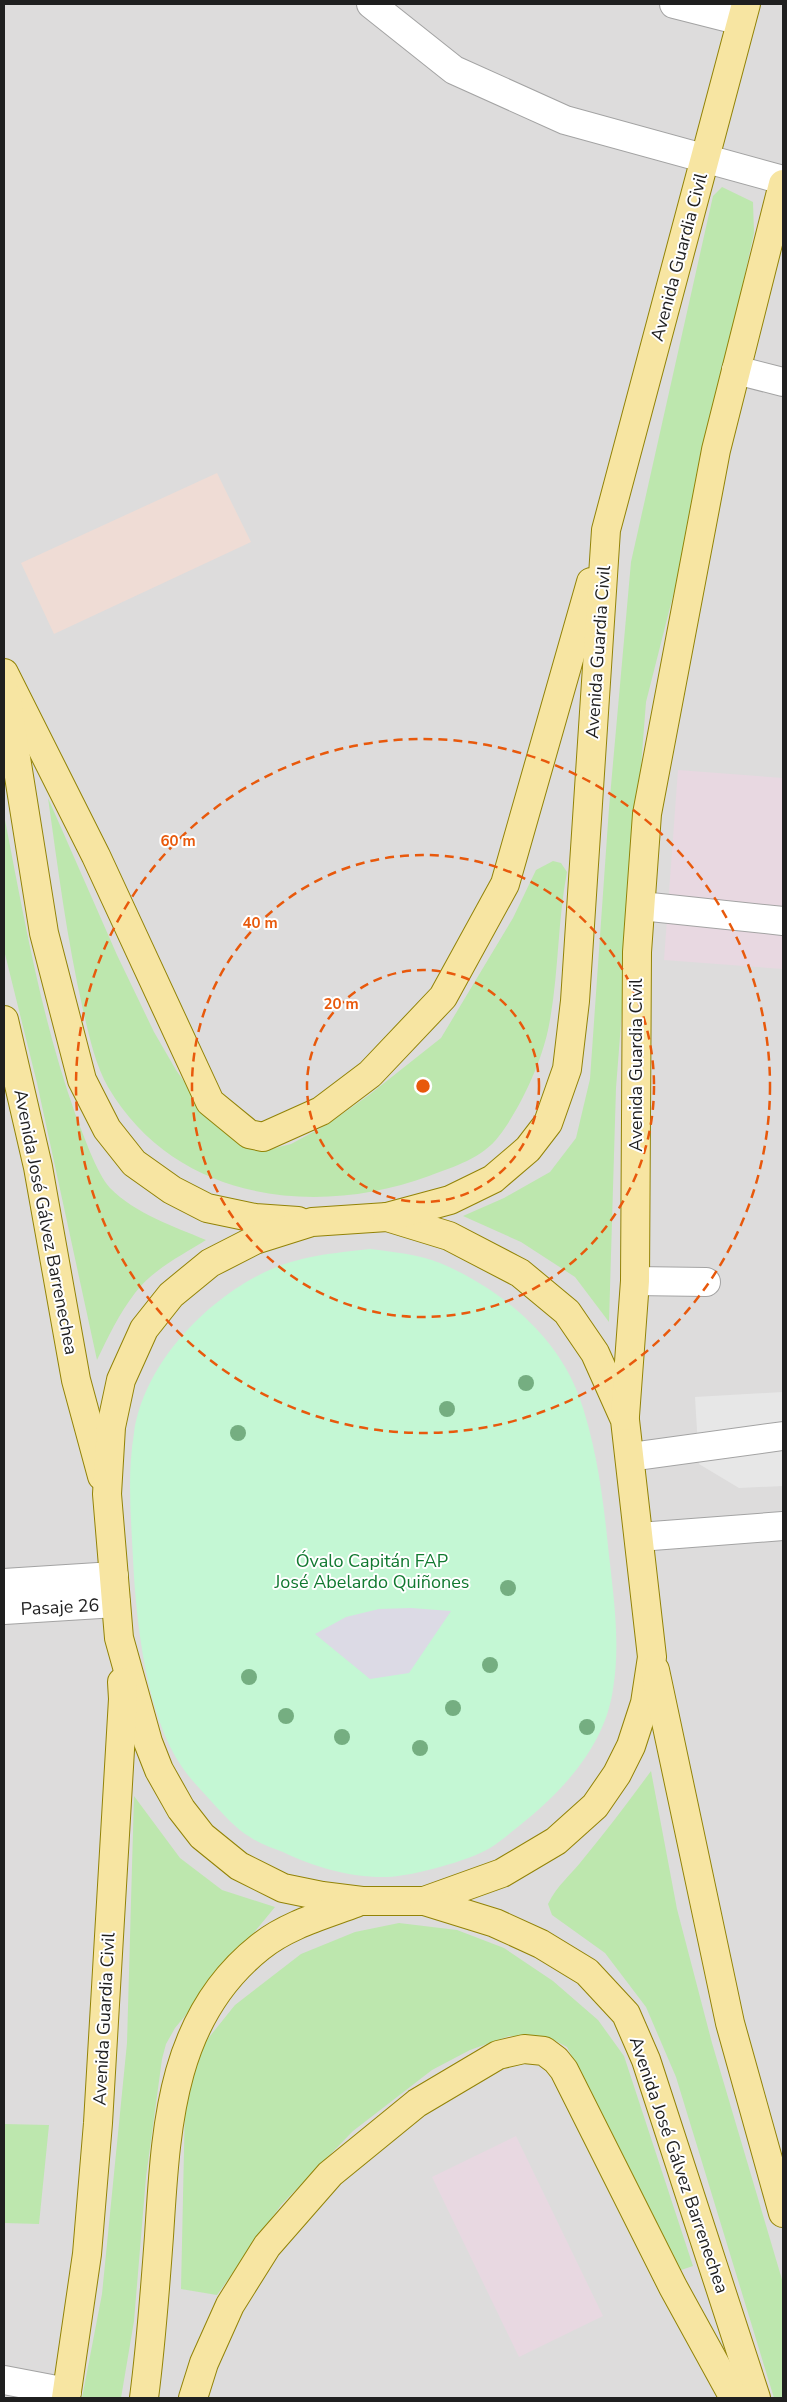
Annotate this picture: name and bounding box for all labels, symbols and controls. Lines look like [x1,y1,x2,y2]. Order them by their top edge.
street label: Avenida Guardia Civil [645,170,713,344]
street label: Avenida Guardia Civil [580,564,616,739]
text: 60 m [160,831,196,851]
text: 40 m [242,913,278,933]
street label: Avenida Guardia Civil [624,978,648,1152]
text: 20 m [323,994,359,1014]
centre of rings [414,1077,432,1095]
street label: Avenida José Gálvez Barrenechea [8,1087,84,1357]
park label: Óvalo Capitán FAP José Abelardo Quiñones [274,1549,470,1594]
street label: Pasaje 26 [20,1593,100,1621]
street label: Avenida Guardia Civil [87,1931,121,2106]
street label: Avenida José Gálvez Barrenechea [624,2033,734,2297]

